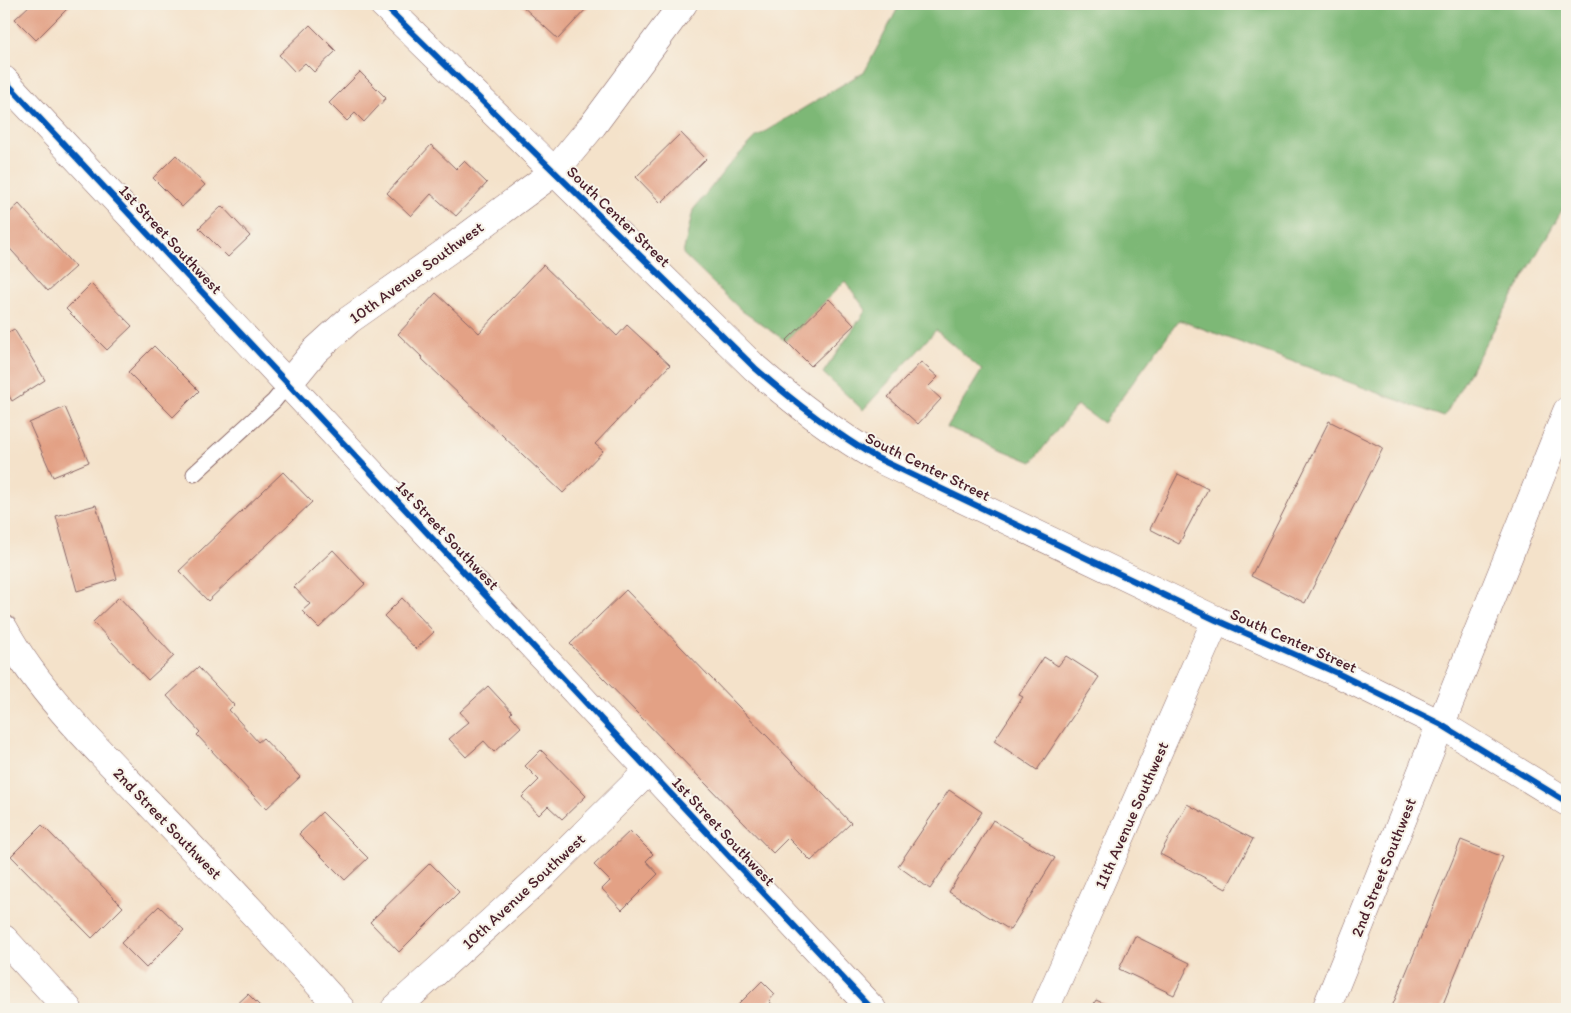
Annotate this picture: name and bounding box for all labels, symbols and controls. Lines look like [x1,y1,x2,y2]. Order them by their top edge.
street label: South Center Street [563,162,674,271]
street label: 1st Street Southwest [115,181,226,298]
street label: 10th Avenue Southwest [345,217,487,327]
street label: South Center Street [862,428,993,505]
street label: 1st Street Southwest [392,477,503,594]
street label: South Center Street [1227,604,1360,677]
street label: 11th Avenue Southwest [1090,739,1172,892]
street label: 2nd Street Southwest [109,763,226,883]
street label: 1st Street Southwest [668,773,779,890]
street label: 2nd Street Southwest [1347,795,1420,939]
street label: 10th Avenue Southwest [458,829,589,953]

